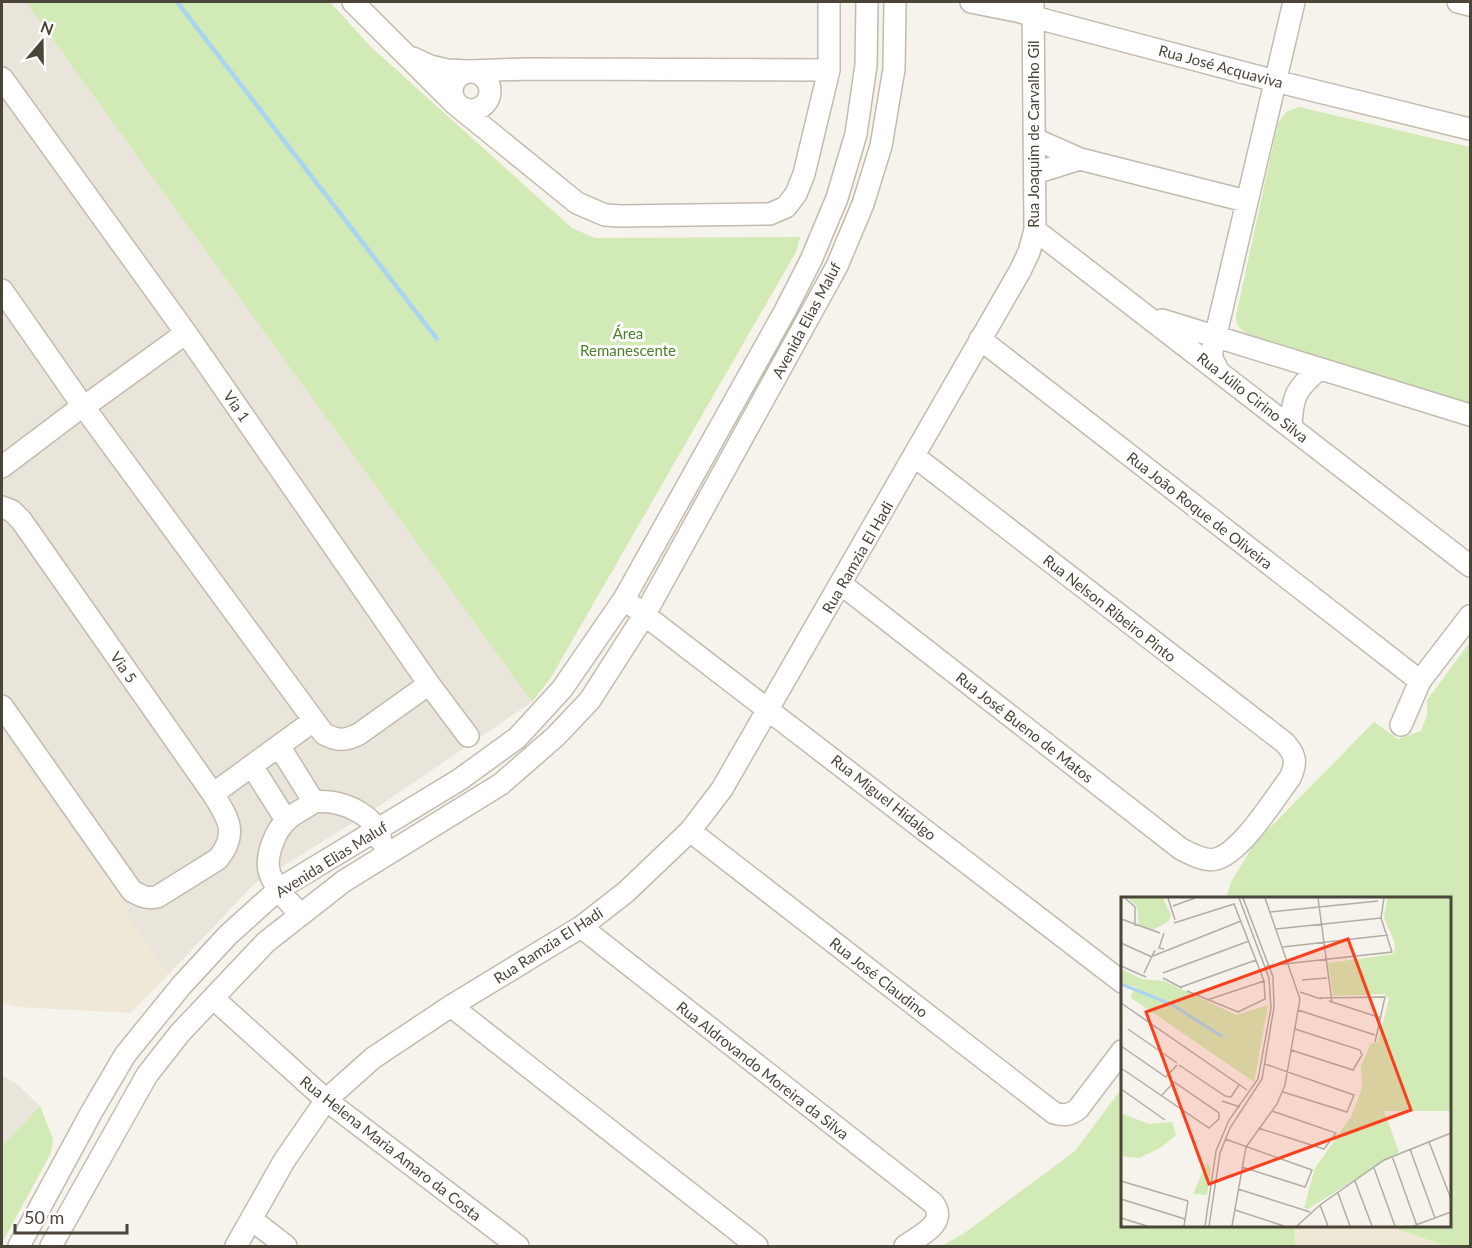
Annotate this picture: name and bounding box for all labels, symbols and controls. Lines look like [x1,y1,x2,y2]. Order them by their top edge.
north arrow [12,12,72,72]
text: N [38,16,56,38]
street label: Rua Joaquim de Carvalho Gil [1024,40,1042,228]
street label: Rua José Acquaviva [1157,41,1285,91]
street label: Avenida Elias Maluf [768,258,844,381]
park label: Área Remanescente [580,324,676,359]
street label: Rua Júlio Cirino Silva [1194,348,1312,446]
street label: Via 1 [220,387,254,425]
street label: Rua João Roque de Oliveira [1124,448,1276,572]
street label: Rua Ramzia El Hadi [818,498,896,616]
street label: Rua Nelson Ribeiro Pinto [1040,551,1180,665]
street label: Via 5 [107,648,141,686]
street label: Rua José Bueno de Matos [953,668,1097,786]
street label: Rua Miguel Hidalgo [828,750,940,844]
street label: Avenida Elias Maluf [272,817,391,901]
inset map [1121,897,1451,1227]
street label: Rua Ramzia El Hadi [490,903,606,987]
street label: Rua José Claudino [826,933,932,1021]
street label: Rua Aldrovando Moreira da Silva [673,997,853,1143]
street label: Rua Helena Maria Amaro da Costa [297,1072,485,1224]
scale bar [15,1197,128,1235]
text: 50 m [24,1206,64,1228]

